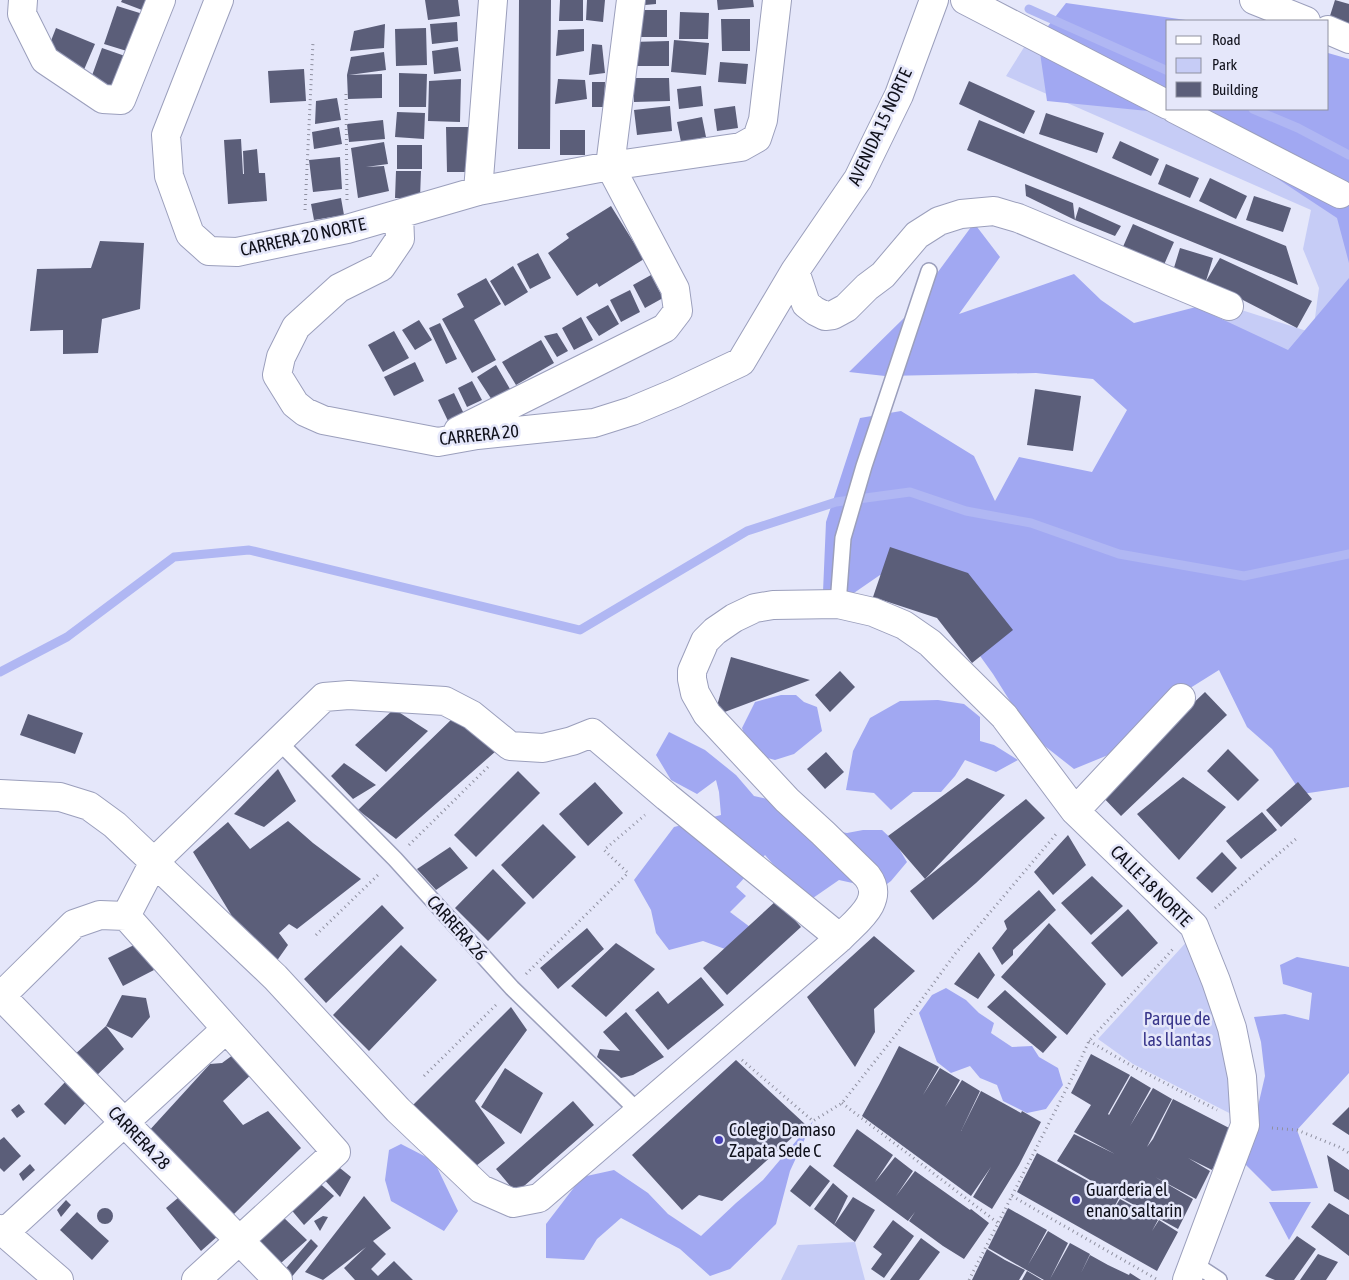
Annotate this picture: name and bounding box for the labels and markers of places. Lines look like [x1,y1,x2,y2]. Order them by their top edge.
place label: Colegio Damaso Zapata Sede C [729,1119,836,1161]
marker: Colegio Damaso Zapata Sede C [713,1134,725,1146]
place label: Guarderia el enano saltarin [1086,1179,1182,1221]
marker: Guarderia el enano saltarin [1070,1194,1082,1206]

